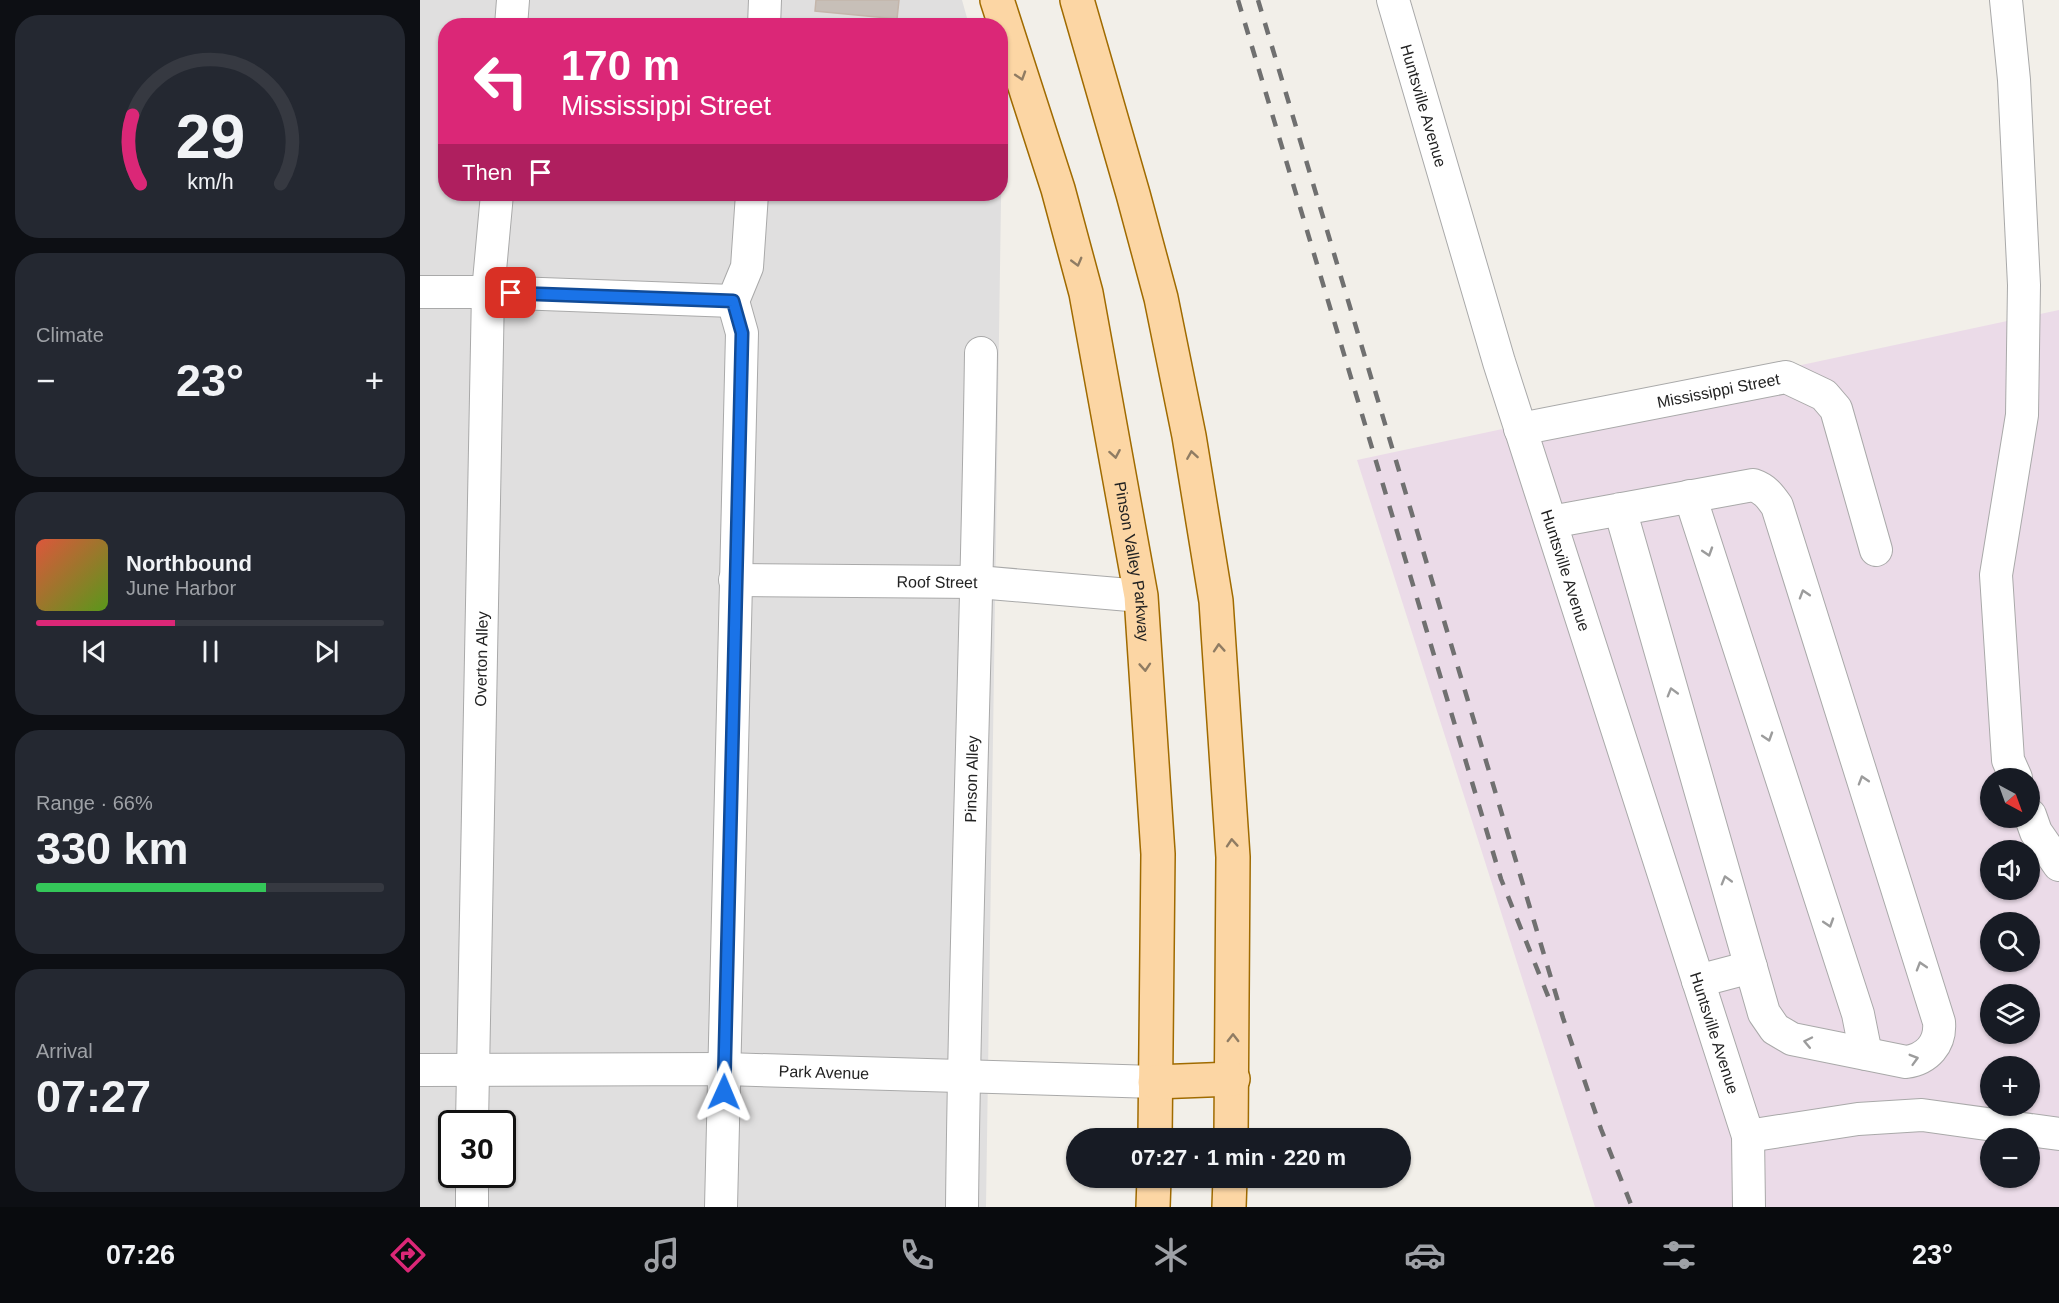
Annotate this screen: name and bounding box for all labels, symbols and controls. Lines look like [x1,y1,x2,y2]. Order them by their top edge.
icon: left [462,42,540,120]
text: 170 m [561,42,680,89]
street label: Huntsville Avenue [1398,42,1450,169]
one-way arrow [1014,70,1026,81]
text: Mississippi Street [561,91,771,121]
text: 29 [175,102,245,171]
icon: arrive [524,156,557,189]
text: Then [462,160,512,185]
text: km/h [187,170,233,194]
one-way arrow [1070,257,1083,267]
pin [485,267,536,318]
icon: arrive [494,276,527,309]
text: Climate [36,324,104,346]
text: 23° [176,355,244,406]
text: − [36,362,55,399]
text: + [365,362,384,399]
street label: Mississippi Street [1655,370,1782,411]
one-way arrow [1108,448,1121,458]
one-way arrow [1187,451,1199,460]
street label: Pinson Valley Parkway [1112,480,1152,642]
street label: Huntsville Avenue [1538,507,1594,633]
one-way arrow [1701,546,1714,557]
text: Northbound [126,551,252,576]
street label: Roof Street [896,573,978,591]
text: June Harbor [126,577,236,599]
one-way arrow [1799,589,1811,600]
street label: Overton Alley [472,611,490,707]
icon: previous [78,635,111,668]
icon: pause [194,635,227,668]
icon: next [310,635,343,668]
one-way arrow [1213,644,1226,653]
one-way arrow [1139,663,1152,672]
one-way arrow [1667,687,1679,698]
one-way arrow [1761,731,1774,742]
street label: Pinson Alley [961,735,981,823]
north arrow [1980,768,2040,828]
map controls [1980,768,2040,1188]
one-way arrow [1858,775,1870,786]
text: Range · 66% [36,792,153,814]
text: 330 km [36,823,189,874]
one-way arrow [1225,839,1238,848]
button: sound [1980,840,2040,900]
one-way arrow [1721,875,1733,885]
button: search [1980,912,2040,972]
one-way arrow [1821,917,1834,928]
one-way arrow [1916,961,1928,972]
street label: Huntsville Avenue [1687,970,1742,1096]
button: layers [1980,984,2040,1044]
one-way arrow [1227,1034,1239,1043]
one-way arrow [1804,1036,1814,1049]
text: Arrival [36,1040,93,1062]
one-way arrow [1909,1053,1919,1066]
button: + [1980,1056,2040,1116]
position arrow [692,1060,756,1124]
street label: Park Avenue [778,1062,870,1082]
text: 07:27 [36,1071,151,1122]
speed limit sign: 30 [438,1110,516,1188]
button: − [1980,1128,2040,1188]
text: 07:27 · 1 min · 220 m [1131,1145,1346,1170]
icon: directions [387,1234,429,1276]
icon: music [641,1234,683,1276]
icon: phone [896,1234,938,1276]
icon: climate [1150,1234,1192,1276]
icon: car [1404,1234,1446,1276]
icon: filters [1658,1234,1700,1276]
text: 07:26 [106,1240,175,1270]
text: 23° [1912,1240,1953,1270]

